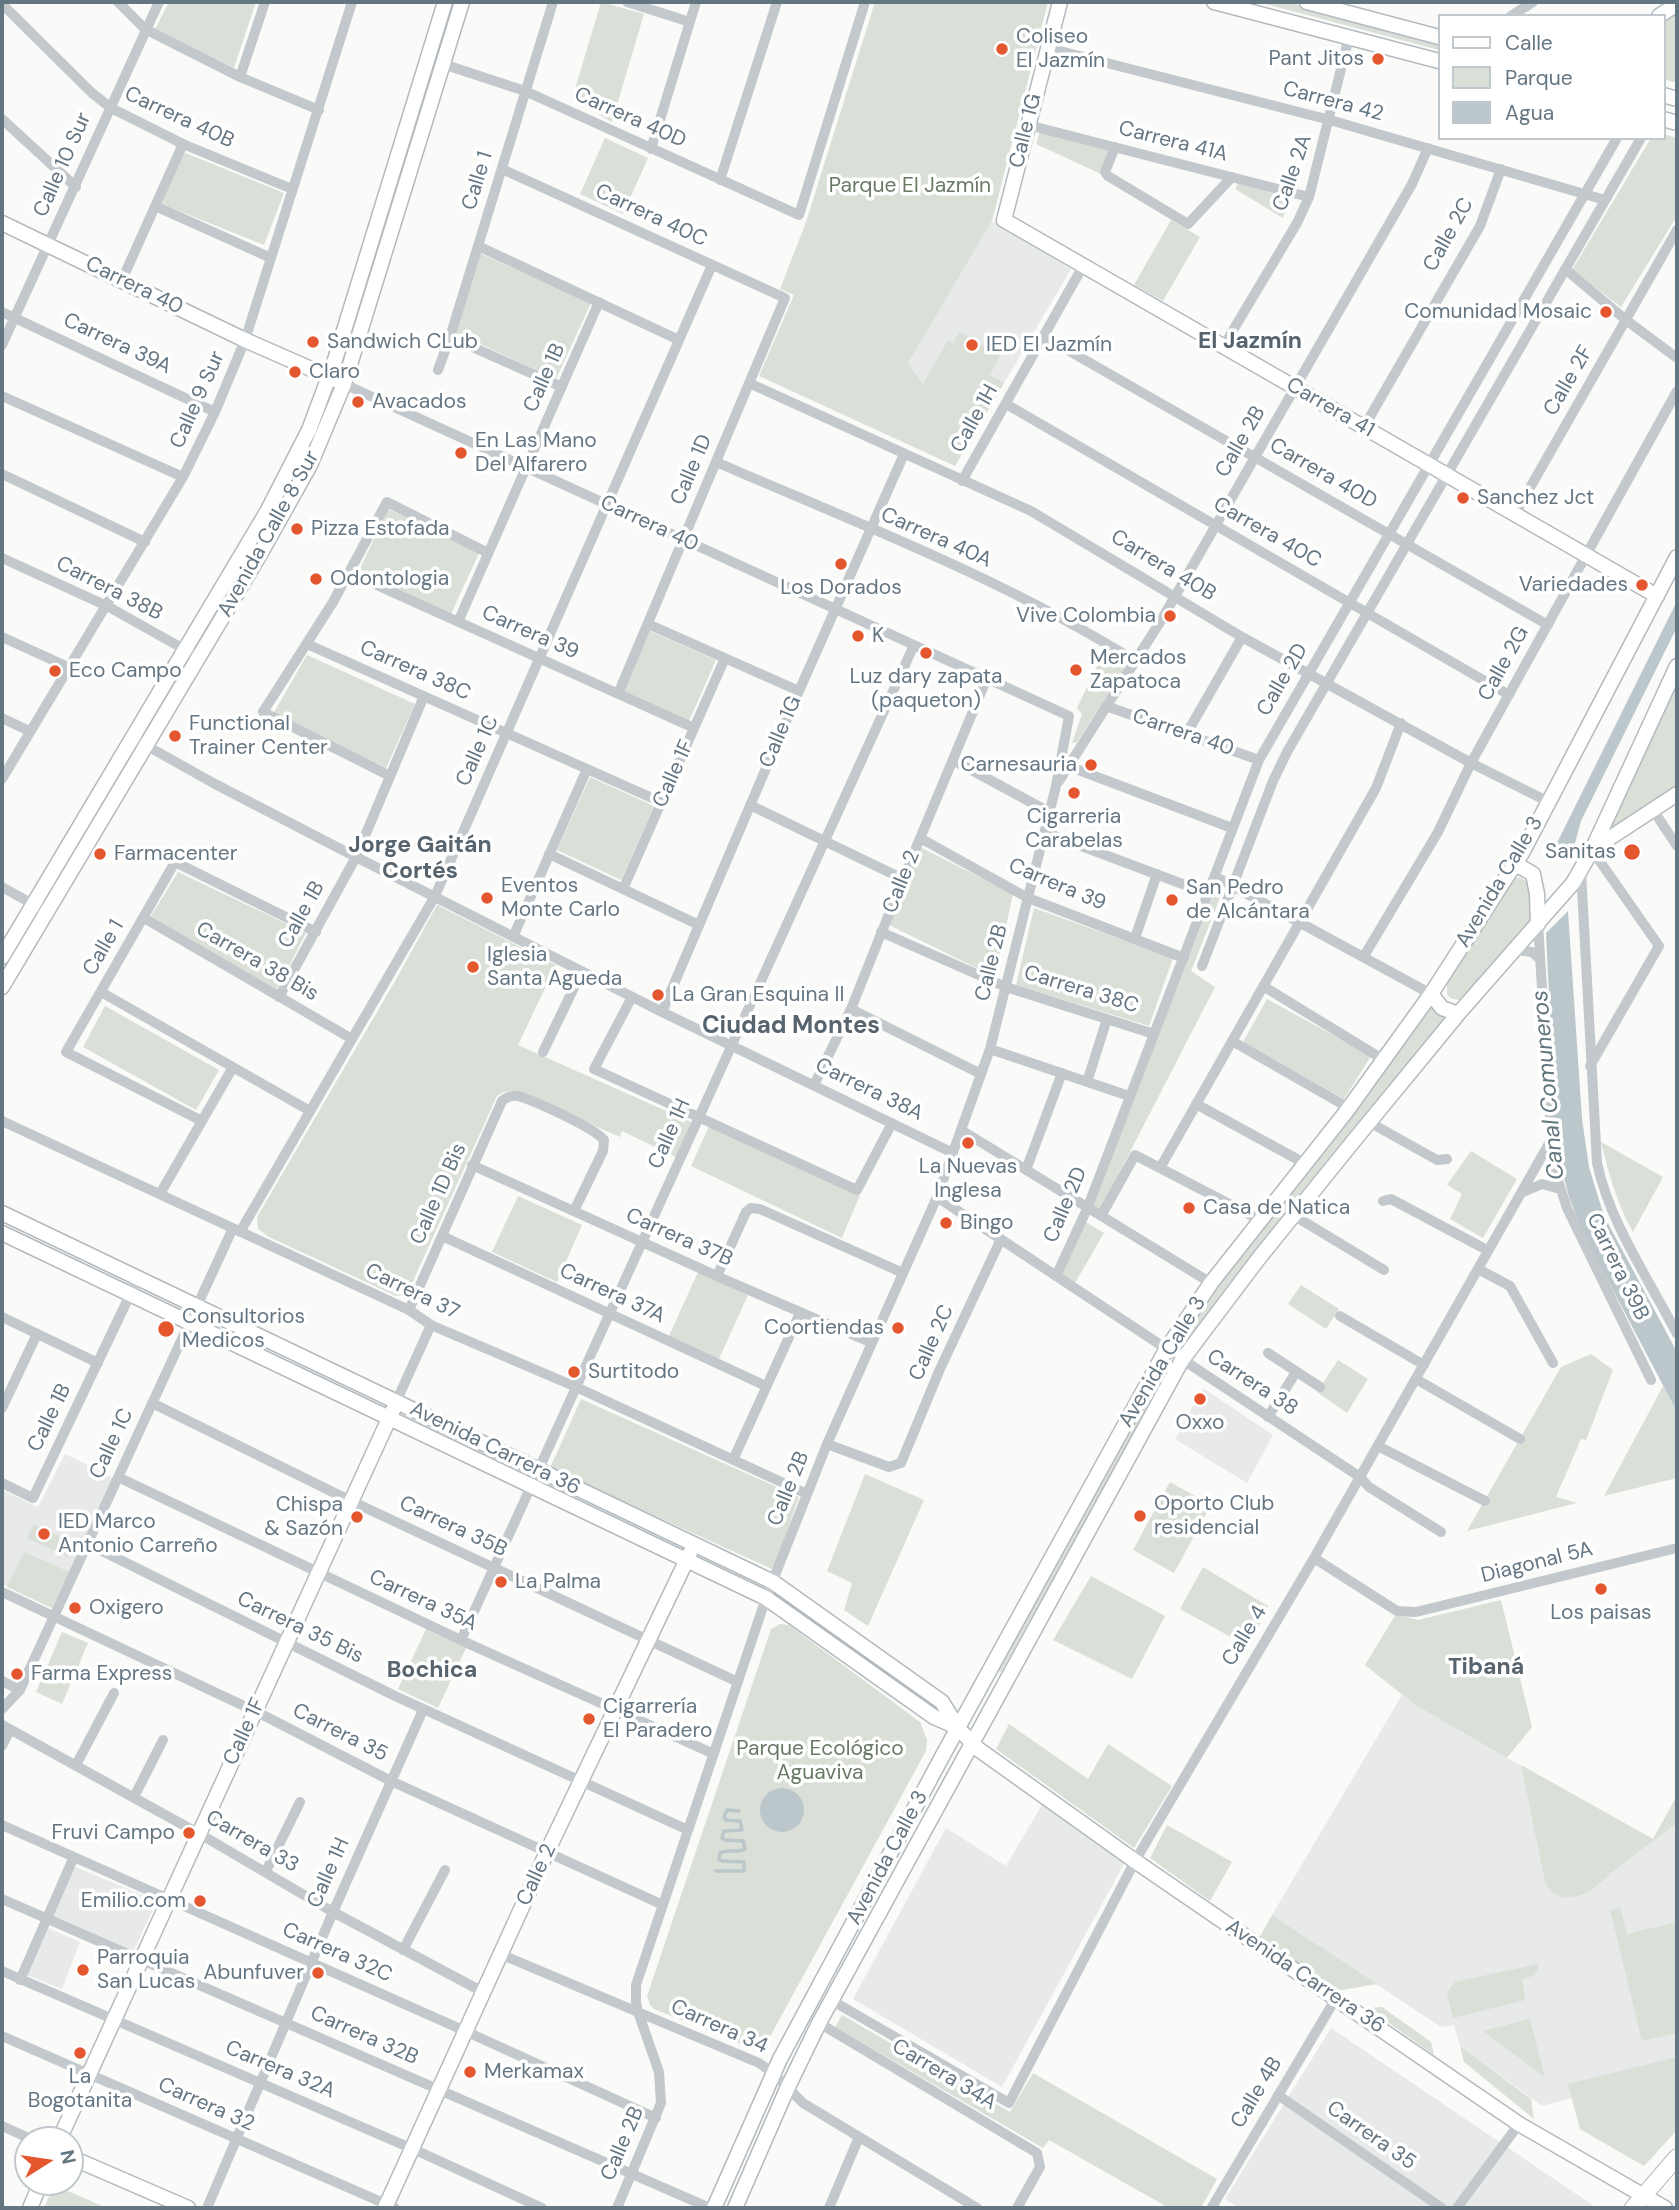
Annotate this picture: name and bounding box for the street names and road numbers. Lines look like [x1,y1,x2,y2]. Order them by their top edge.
street label: Carrera 42 [1280,76,1386,128]
street label: Carrera 40B [120,82,238,154]
street label: Carrera 40D [570,82,690,154]
street label: Calle 1G [1005,91,1047,171]
street label: Calle 10 Sur [29,109,97,221]
street label: Carrera 41A [1116,116,1230,168]
street label: Calle 2A [1268,131,1318,215]
street label: Calle 1 [457,149,499,213]
street label: Carrera 40C [591,179,711,253]
street label: Calle 2C [1419,194,1479,276]
street label: Carrera 40 [81,252,187,320]
street label: Carrera 39A [59,308,175,380]
street label: Calle 1B [519,340,571,416]
street label: Calle 2F [1539,341,1599,421]
street label: Calle 9 Sur [165,347,231,453]
street label: Carrera 41 [1281,373,1379,443]
street label: Calle 1H [946,380,1004,458]
street label: Calle 2B [1211,402,1271,482]
street label: Calle 1D [666,431,718,509]
street label: Carrera 40D [1265,433,1381,515]
street label: Avenida Calle 8 Sur [213,446,325,622]
street label: Carrera 40 [596,490,702,558]
street label: Carrera 40C [1209,492,1325,574]
street label: Carrera 40A [877,502,995,574]
street label: Carrera 40B [1106,525,1220,607]
street label: Carrera 38B [52,551,166,627]
street label: Carrera 39 [478,600,582,666]
street label: Calle 2G [1473,622,1535,706]
street label: Carrera 38C [356,635,474,707]
street label: Calle 2D [1252,639,1314,721]
street label: Calle 1G [755,692,807,772]
street label: Carrera 40 [1129,704,1237,762]
street label: Calle 1C [451,712,505,790]
street label: Calle 1F [648,736,700,812]
street label: Avenida Calle 3 [1451,812,1549,952]
street label: Calle 2 [878,847,926,917]
street label: Carrera 39 [1005,853,1109,917]
street label: Calle 1B [273,877,331,953]
street label: Calle 1 [78,916,130,980]
street label: Carrera 38 Bis [191,917,323,1007]
street label: Calle 2B [970,922,1014,1004]
street label: Carrera 38C [1021,961,1141,1019]
street label: Carrera 38A [811,1053,927,1127]
street label: Calle 1H [643,1095,697,1173]
street label: Calle 1D Bis [405,1139,473,1249]
street label: Calle 2D [1039,1163,1093,1247]
street label: Carrera 37B [622,1203,736,1273]
street label: Carrera 39B [1580,1209,1654,1325]
street label: Carrera 37 [361,1258,463,1326]
street label: Carrera 37A [555,1259,669,1329]
street label: Avenida Calle 3 [1114,1292,1212,1432]
street label: Calle 2C [904,1301,960,1385]
street label: Carrera 38 [1202,1344,1302,1422]
street label: Calle 1B [23,1380,77,1456]
street label: Avenida Carrera 36 [406,1397,584,1501]
street label: Calle 1C [85,1405,139,1483]
street label: Calle 2B [763,1448,815,1530]
street label: Carrera 35B [395,1491,511,1563]
street label: Diagonal 5A [1479,1537,1595,1589]
street label: Carrera 35A [365,1565,481,1637]
street label: Carrera 35 Bis [233,1587,367,1669]
street label: Calle 4 [1217,1601,1273,1671]
street label: Calle 1F [219,1694,271,1770]
street label: Carrera 35 [288,1698,392,1768]
street label: Avenida Calle 3 [842,1787,934,1929]
street label: Carrera 33 [201,1805,303,1879]
street label: Calle 1H [302,1834,356,1912]
street label: Calle 2 [512,1840,562,1910]
street label: Avenida Carrera 36 [1221,1914,1389,2040]
street label: Carrera 32C [278,1918,396,1988]
street label: Carrera 34 [667,1994,771,2060]
street label: Carrera 32B [306,2001,422,2071]
street label: Carrera 34A [887,2034,1001,2116]
street label: Carrera 32A [221,2036,339,2104]
street label: Calle 4B [1226,2053,1288,2133]
street label: Carrera 32 [154,2073,258,2137]
street label: Carrera 35 [1321,2096,1421,2176]
street label: Calle 2B [596,2103,650,2185]

